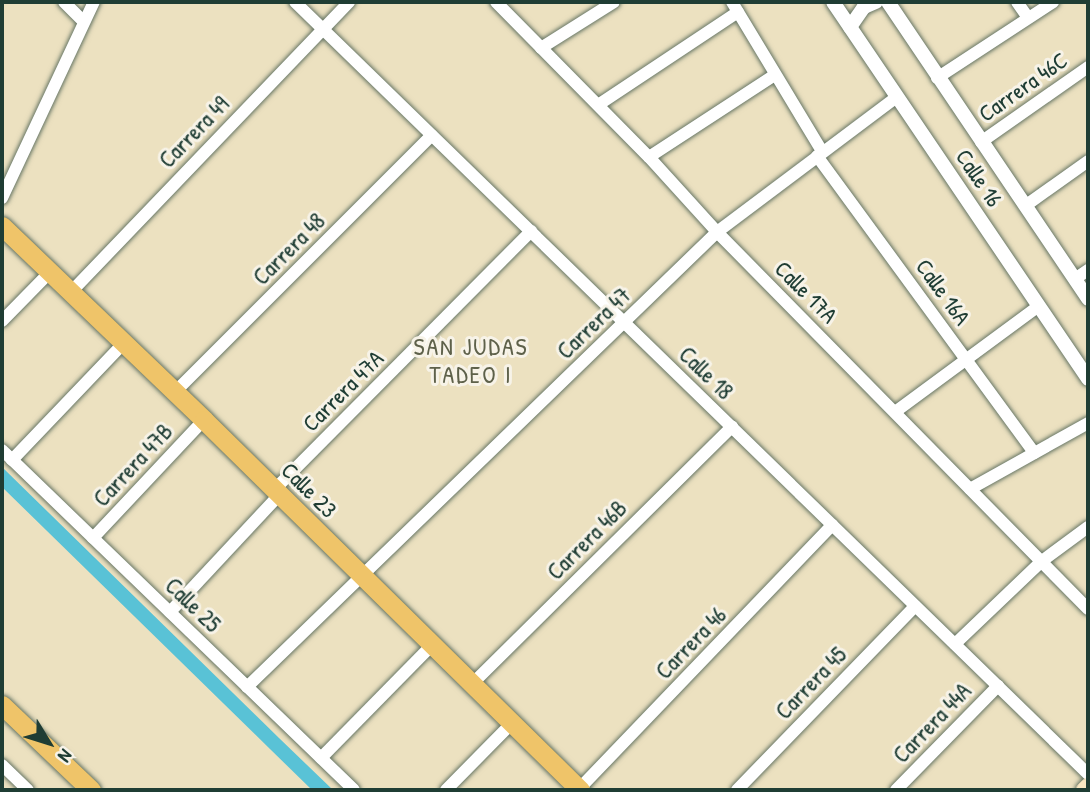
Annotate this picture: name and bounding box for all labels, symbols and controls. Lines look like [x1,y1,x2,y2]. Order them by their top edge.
street label: Carrera 46C [973,46,1073,128]
street label: Carrera 49 [153,91,235,173]
street label: Calle 16 [950,144,1008,212]
street label: Carrera 48 [247,207,331,291]
street label: Calle 16A [910,254,976,330]
street label: Calle 17A [769,255,843,329]
street label: Carrera 47 [551,281,637,365]
district label: SAN JUDAS TADEO I [415,333,527,389]
street label: Calle 18 [673,341,739,405]
street label: Carrera 47A [297,345,389,437]
street label: Carrera 47B [88,418,178,512]
street label: Calle 23 [276,457,342,523]
street label: Carrera 46B [541,494,633,586]
street label: Calle 25 [160,572,226,638]
street label: Carrera 46 [650,601,732,685]
street label: Carrera 45 [770,641,852,725]
street label: Carrera 44A [887,677,977,769]
north arrow [14,708,84,778]
text: N [52,744,79,768]

